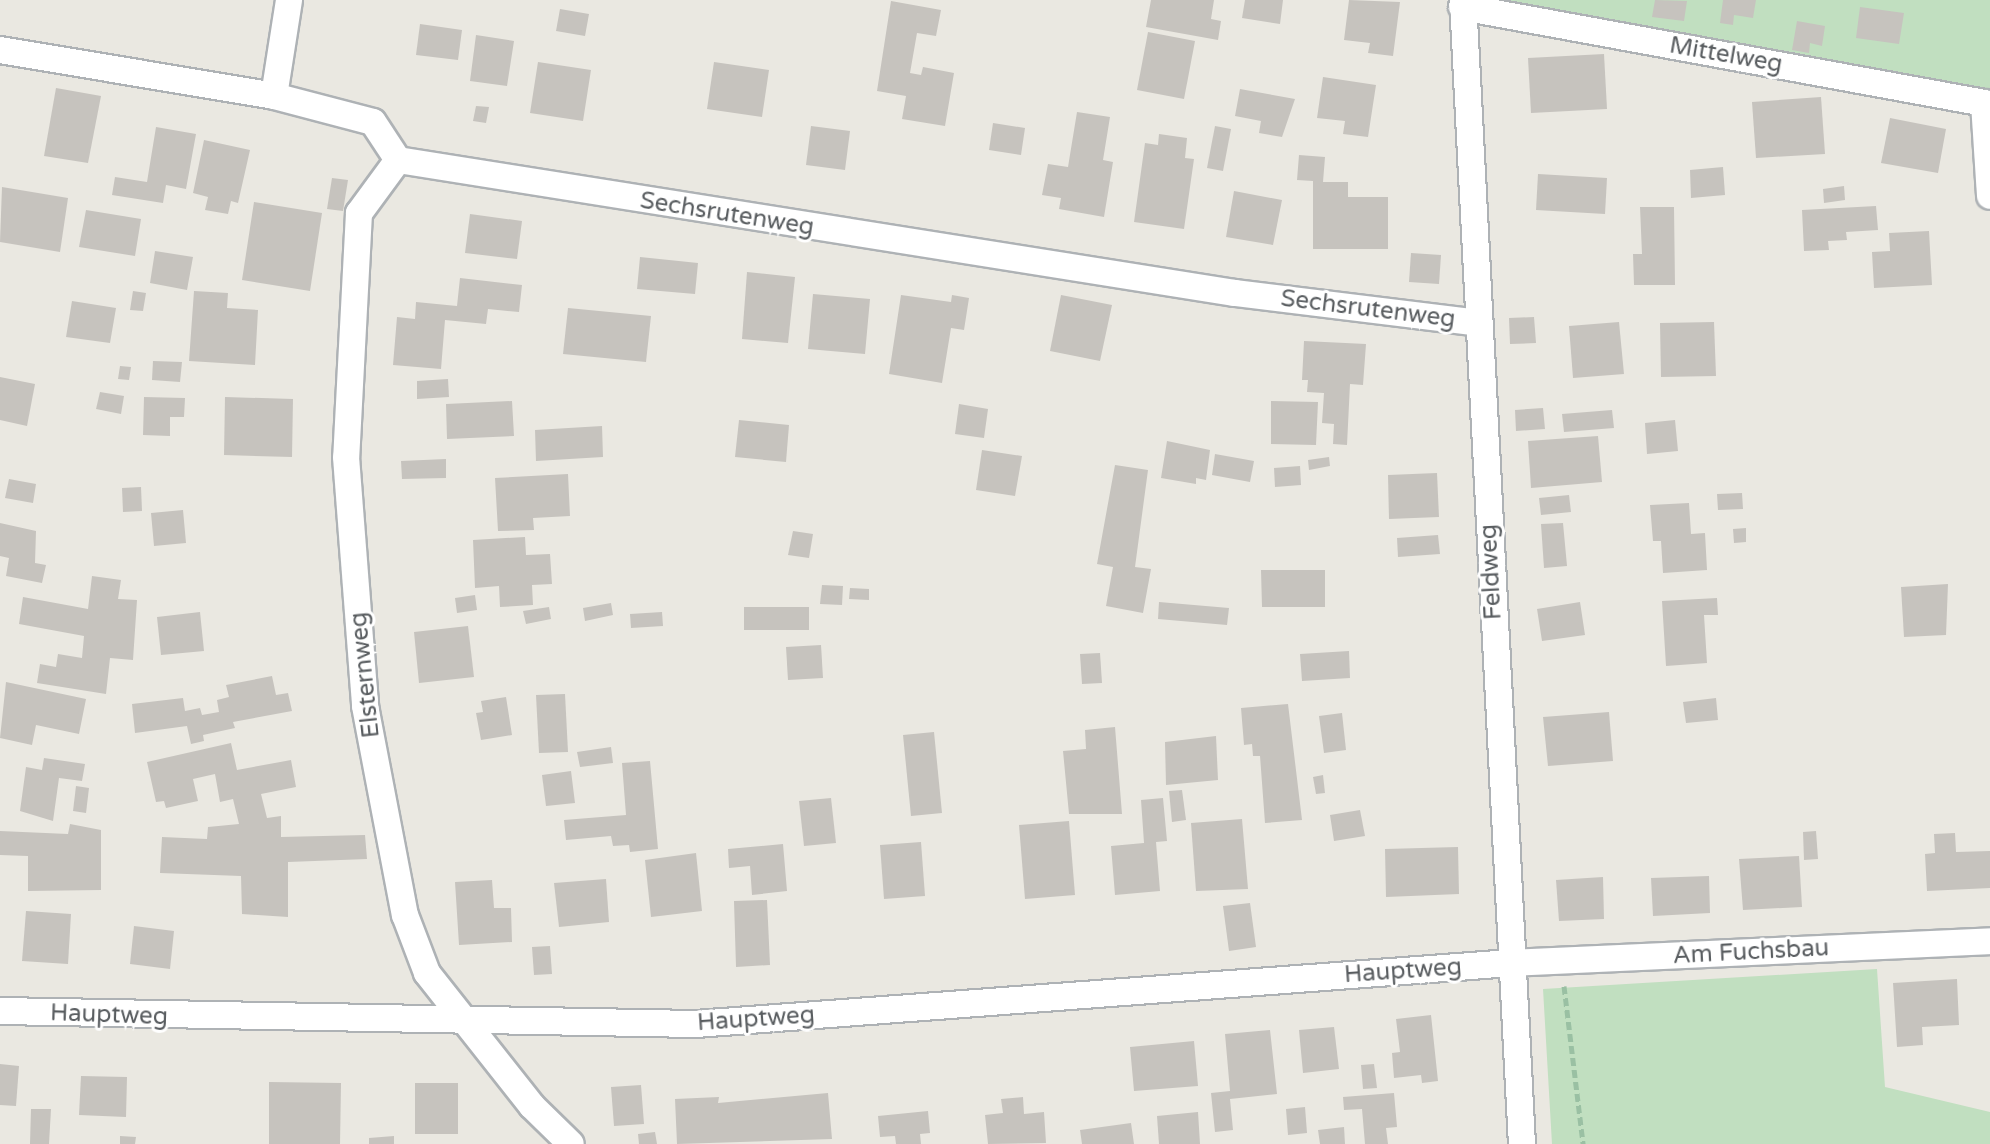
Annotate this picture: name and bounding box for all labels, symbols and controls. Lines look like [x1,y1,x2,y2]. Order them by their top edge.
street label: Mittelweg [1667,31,1785,79]
street label: Sechsrutenweg [638,186,816,242]
street label: Sechsrutenweg [1279,284,1457,334]
street label: Feldweg [1474,523,1508,621]
street label: Elsternweg [344,611,386,739]
street label: Am Fuchsbau [1672,934,1830,970]
street label: Hauptweg [1343,953,1463,989]
street label: Hauptweg [50,999,168,1031]
street label: Hauptweg [696,1001,816,1037]

